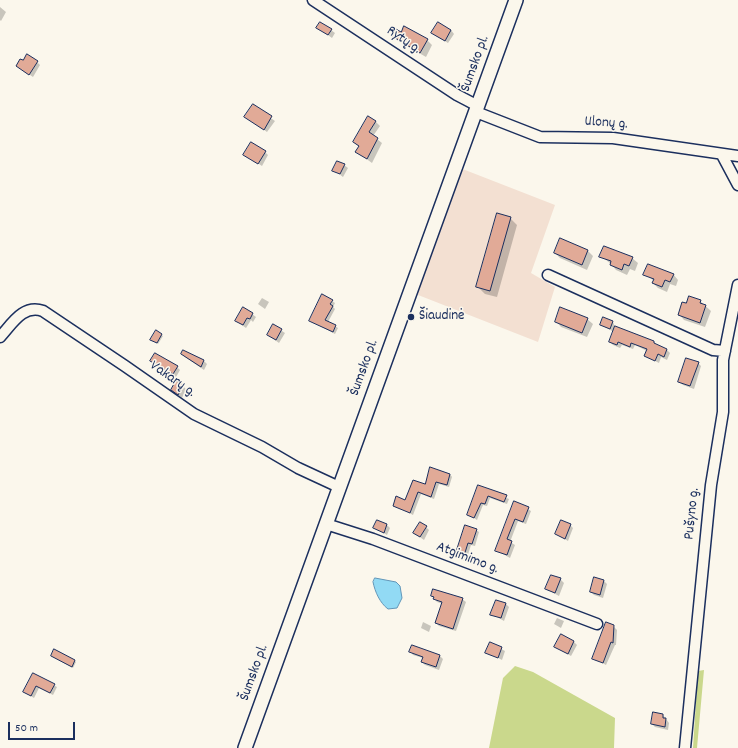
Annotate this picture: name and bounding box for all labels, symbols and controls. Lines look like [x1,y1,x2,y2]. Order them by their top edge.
street label: Rytų g. [382,23,424,59]
street label: Šumsko pl. [458,33,494,95]
street label: Ulonų g. [584,114,628,134]
place label: Šiaudinė [419,308,465,326]
marker: Šiaudinė [406,312,416,322]
street label: Šumsko pl. [347,337,383,399]
street label: Vakarų g. [146,358,198,402]
street label: Pušyno g. [681,487,705,541]
street label: Atgimimo g. [433,539,501,579]
street label: Šumsko pl. [237,642,273,704]
scale bar [10,714,77,740]
text: 50 m [15,720,38,737]

